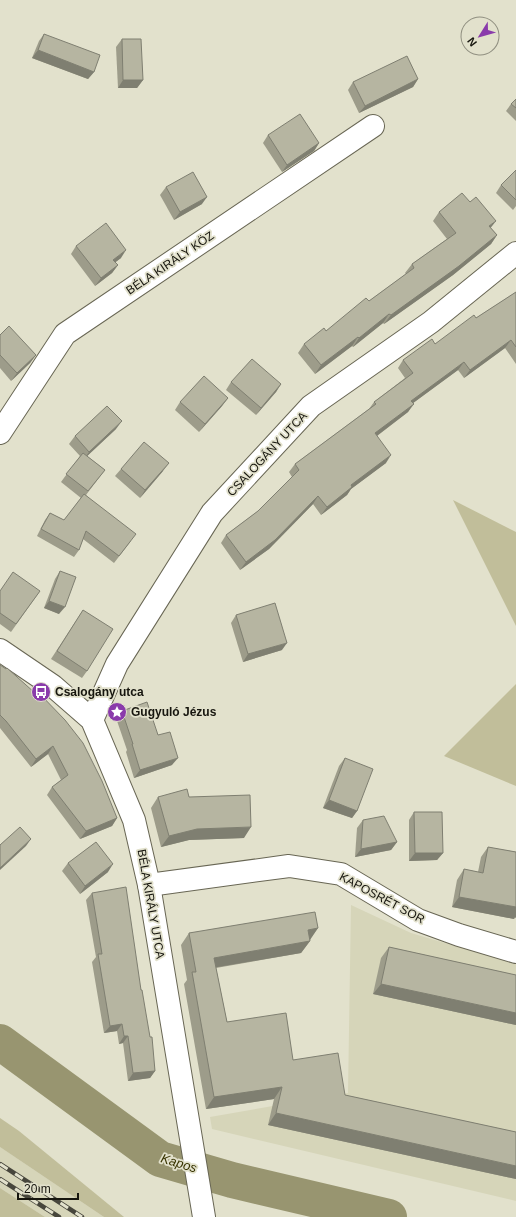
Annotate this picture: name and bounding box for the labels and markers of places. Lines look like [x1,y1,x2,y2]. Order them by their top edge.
bus stop icon: Csalogány utca [30,681,52,703]
place label: Csalogány utca [55,685,144,699]
place icon: Gugyuló Jézus [106,701,128,723]
place label: Gugyuló Jézus [131,705,217,719]

